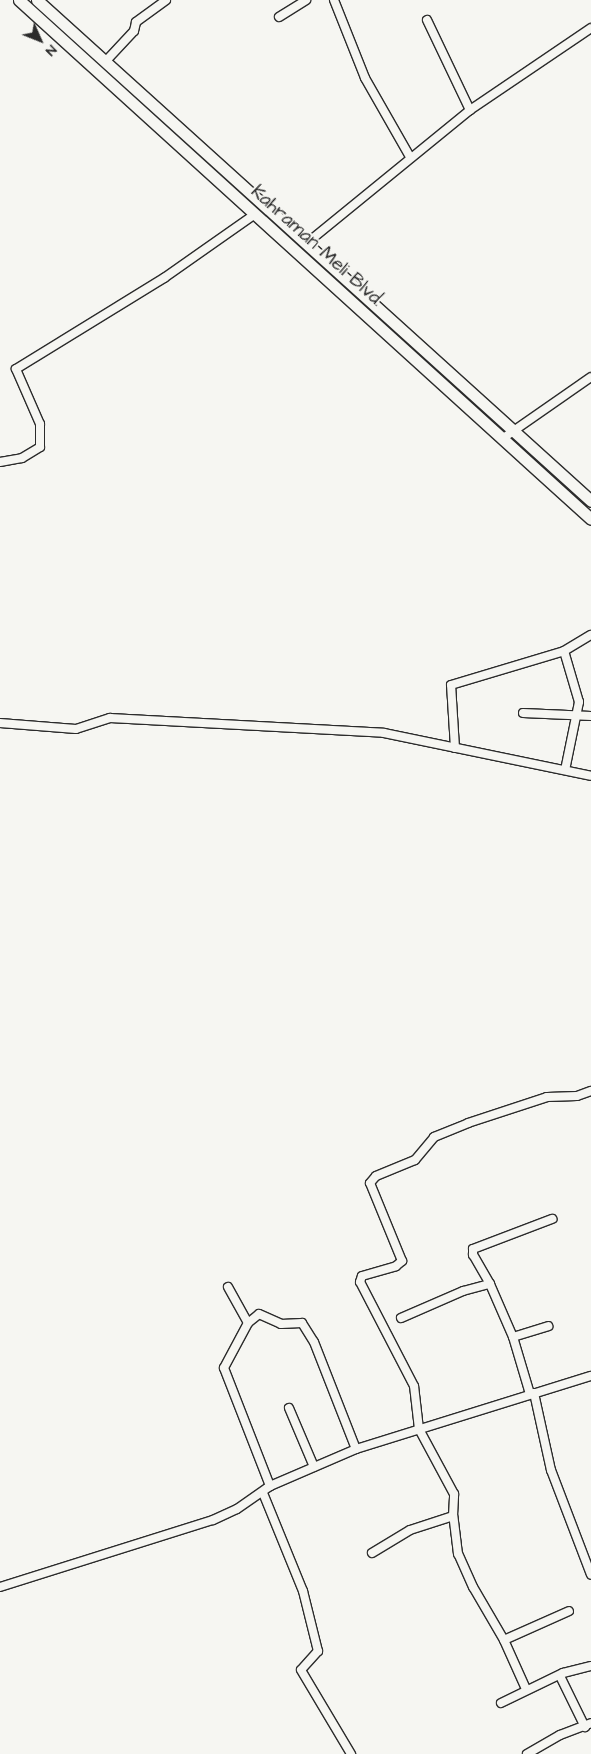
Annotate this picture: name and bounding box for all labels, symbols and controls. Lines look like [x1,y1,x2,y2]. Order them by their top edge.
north arrow [15,15,65,65]
text: N [41,40,61,61]
street label: Kahraman Meli Blvd. [246,180,388,312]

